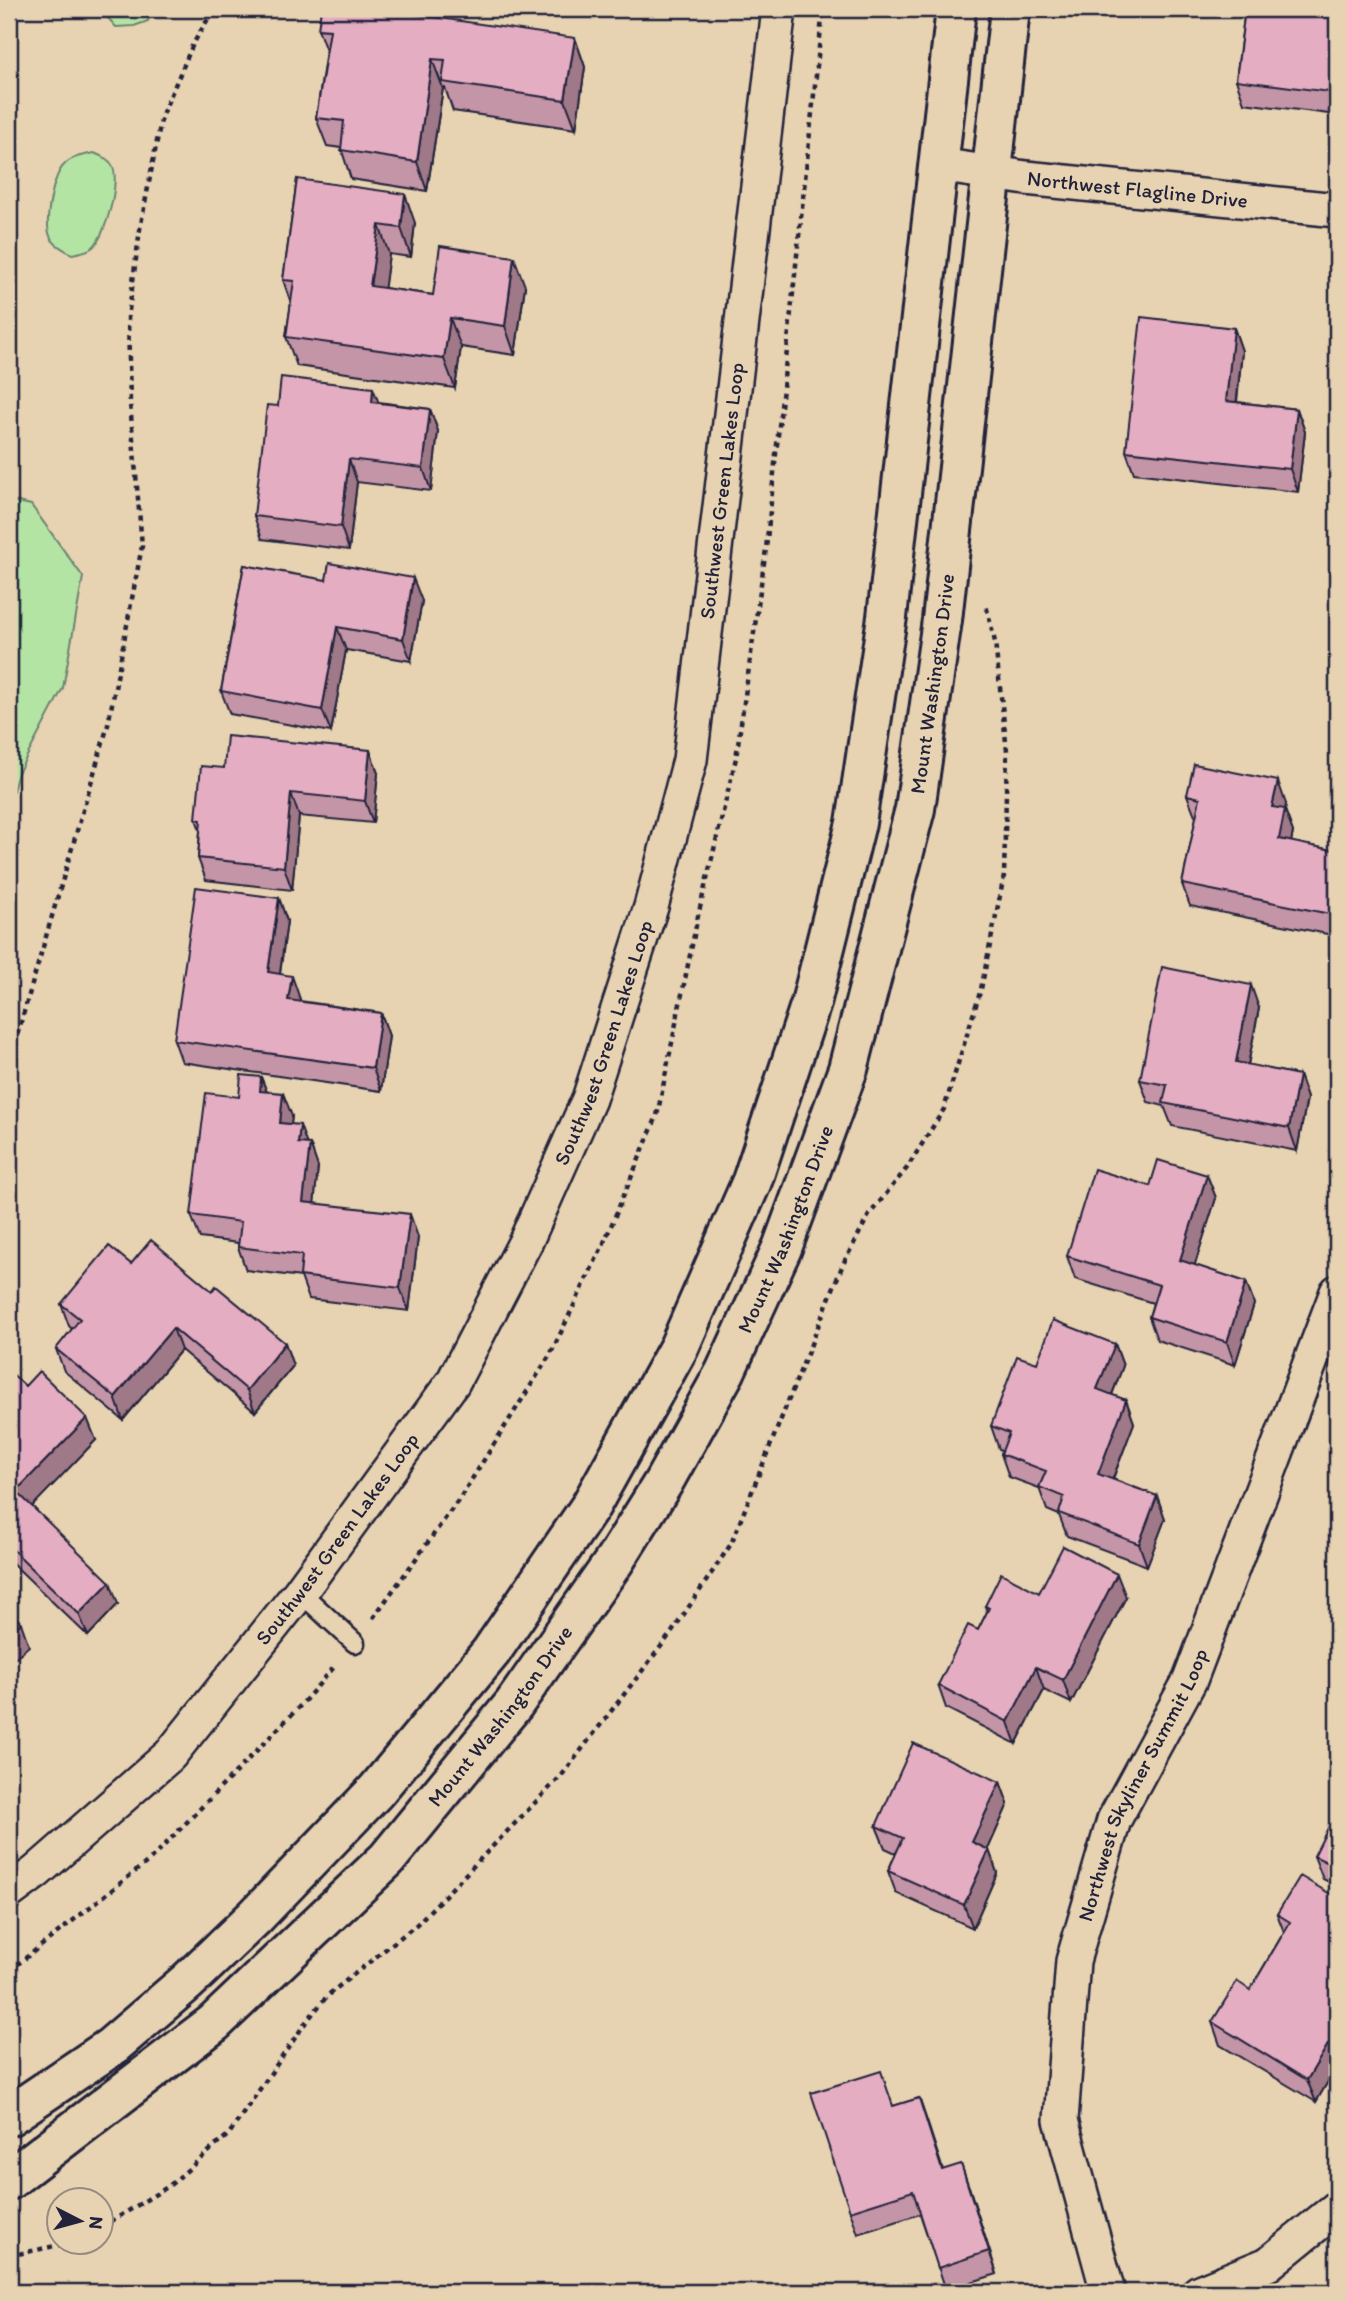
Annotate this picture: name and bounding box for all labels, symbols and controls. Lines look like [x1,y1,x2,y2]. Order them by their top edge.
street label: Northwest Flagline Drive [1026,165,1249,213]
street label: Southwest Green Lakes Loop [694,361,749,620]
street label: Mount Washington Drive [904,572,959,795]
street label: Southwest Green Lakes Loop [548,917,658,1169]
street label: Mount Washington Drive [732,1122,838,1337]
street label: Southwest Green Lakes Loop [250,1428,424,1650]
street label: Mount Washington Drive [422,1620,577,1811]
street label: Northwest Skyliner Summit Loop [1072,1645,1213,1924]
north arrow [46,2186,116,2256]
text: N [84,2215,109,2230]

